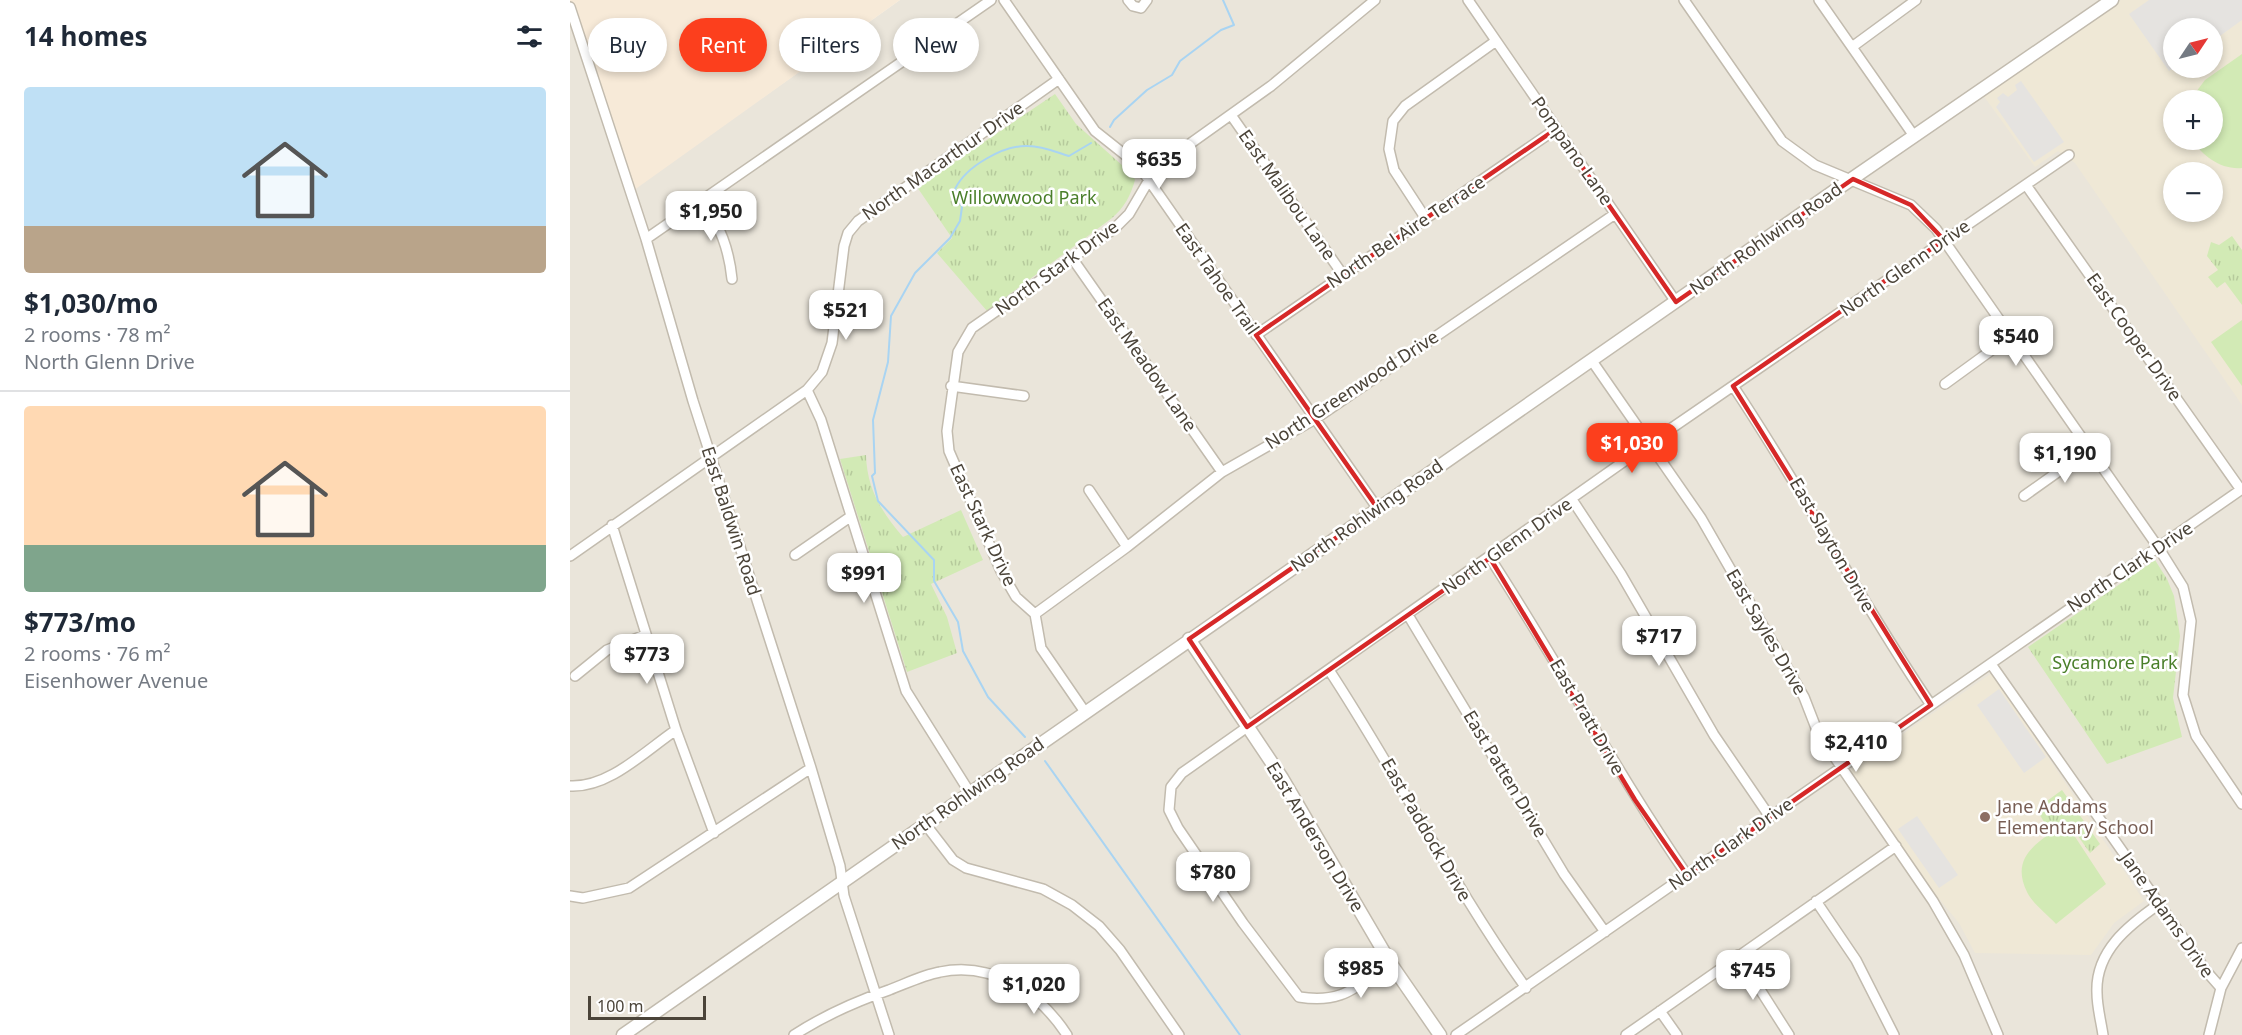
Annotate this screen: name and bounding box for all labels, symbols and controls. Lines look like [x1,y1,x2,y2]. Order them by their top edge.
text: 14 homes [24,18,148,54]
chip: Buy [588,18,667,72]
chip: Rent [679,18,767,72]
chip: Filters [779,18,881,72]
chip: New [893,18,979,72]
north arrow [2163,18,2223,78]
map controls [2163,18,2223,222]
icon: filters [513,20,546,53]
button: + [2163,90,2223,150]
street label: Pompano Lane [1526,91,1619,209]
street label: North Macarthur Drive [857,95,1028,225]
street label: East Malibou Lane [1234,124,1342,264]
icon: home [231,126,339,234]
pin: $635 [1123,139,1195,190]
text: $635 [1136,145,1182,172]
button: − [2163,162,2223,222]
street label: North Bel Aire Terrace [1322,169,1489,293]
street label: North Rohlwing Road [1684,176,1846,300]
park label: Willowwood Park [951,185,1097,209]
pin: $1,950 [662,191,760,242]
text: $1,950 [680,197,742,224]
street label: North Glenn Drive [1835,213,1974,321]
street label: North Stark Drive [990,214,1123,320]
street label: East Tahoe Trail [1170,218,1265,339]
street label: East Cooper Drive [2082,268,2188,405]
text: $1,030/mo [24,285,158,321]
pin: $521 [810,290,882,341]
street label: East Meadow Lane [1093,293,1203,436]
text: $521 [823,296,869,323]
pin: $540 [1980,316,2052,367]
text: 2 rooms · 78 m² [24,321,171,348]
text: $540 [1993,322,2039,349]
street label: North Greenwood Drive [1260,324,1443,454]
text: North Glenn Drive [24,348,195,375]
pin: $1,030 [1583,423,1681,474]
text: $1,030 [1601,429,1663,456]
pin: $1,190 [2016,433,2114,484]
text: $1,190 [2034,439,2096,466]
street label: East Baldwin Road [697,443,767,598]
icon: home [231,445,339,553]
street label: North Rohlwing Road [1285,453,1447,577]
street label: East Stark Drive [945,459,1023,590]
street label: East Slayton Drive [1785,473,1881,616]
street label: North Glenn Drive [1437,491,1576,599]
street label: North Clark Drive [2062,515,2197,617]
pin: $991 [828,553,900,604]
text: $991 [841,559,887,586]
street label: East Sayles Drive [1721,564,1813,699]
text: $773/mo [24,604,136,640]
pin: $717 [1623,616,1695,667]
text: $717 [1636,622,1682,649]
pin: $773 [611,634,683,685]
text: 2 rooms · 76 m² [24,640,171,667]
text: $773 [624,640,670,667]
park label: Sycamore Park [2052,650,2178,674]
street label: East Pratt Drive [1545,654,1631,779]
text: Eisenhower Avenue [24,667,208,694]
street label: East Patten Drive [1458,705,1553,842]
pin: $2,410 [1807,722,1905,773]
text: $2,410 [1825,728,1887,755]
street label: North Rohlwing Road [886,731,1048,855]
street label: East Paddock Drive [1376,754,1478,905]
street label: East Anderson Drive [1262,757,1370,916]
street label: North Clark Drive [1663,791,1797,895]
place label: Jane Addams Elementary School [1995,794,2154,839]
marker: Jane Addams Elementary School [1978,810,1992,824]
street label: Jane Adams Drive [2114,845,2220,982]
pin: $780 [1177,852,1249,903]
text: $780 [1190,858,1236,885]
pin: $985 [1325,948,1397,999]
pin: $745 [1717,950,1789,1001]
text: $985 [1338,954,1384,981]
text: $745 [1730,956,1776,983]
pin: $1,020 [985,964,1083,1015]
text: $1,020 [1003,970,1065,997]
scale bar [588,993,706,1020]
text: 100 m [597,995,644,1017]

